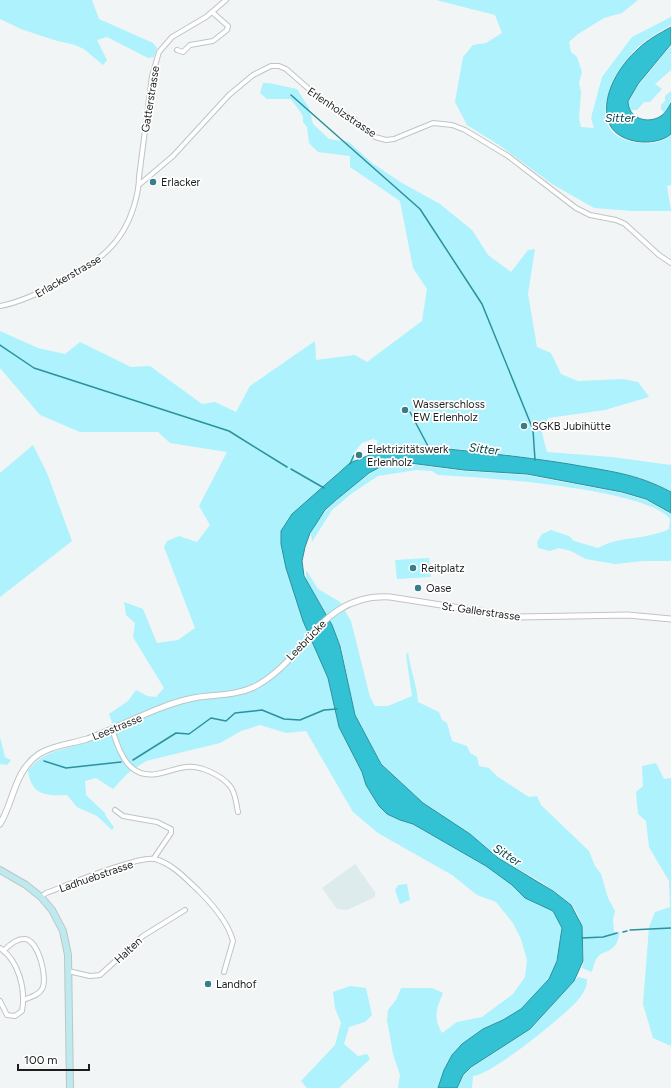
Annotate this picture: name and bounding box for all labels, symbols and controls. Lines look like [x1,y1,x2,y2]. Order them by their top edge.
street label: Gatterstrasse [139,65,162,133]
street label: Erlenholzstrasse [305,85,379,140]
water label: Sitter [605,111,636,125]
place label: Erlacker [161,176,200,189]
marker: Erlacker [148,177,158,187]
street label: Erlackerstrasse [33,252,104,301]
place label: Wasserschloss EW Erlenholz [413,398,485,424]
marker: Wasserschloss EW Erlenholz [400,405,410,415]
place label: SGKB Jubihütte [532,420,611,433]
marker: SGKB Jubihütte [519,421,529,431]
water label: Sitter [468,440,501,458]
place label: Elektrizitätswerk Erlenholz [367,443,449,469]
marker: Elektrizitätswerk Erlenholz [354,450,364,460]
place label: Reitplatz [421,562,465,575]
marker: Reitplatz [408,563,418,573]
place label: Oase [426,582,451,595]
marker: Oase [413,583,423,593]
street label: St. Gallerstrasse [441,600,521,623]
street label: Leebrücke [284,617,329,663]
street label: Leestrasse [90,712,144,743]
water label: Sitter [491,841,524,869]
street label: Ladhuebstrasse [57,858,135,895]
street label: Halten [112,935,145,966]
place label: Landhof [216,978,257,991]
marker: Landhof [203,979,213,989]
scale bar [18,1046,89,1072]
text: 100 m [24,1053,58,1067]

